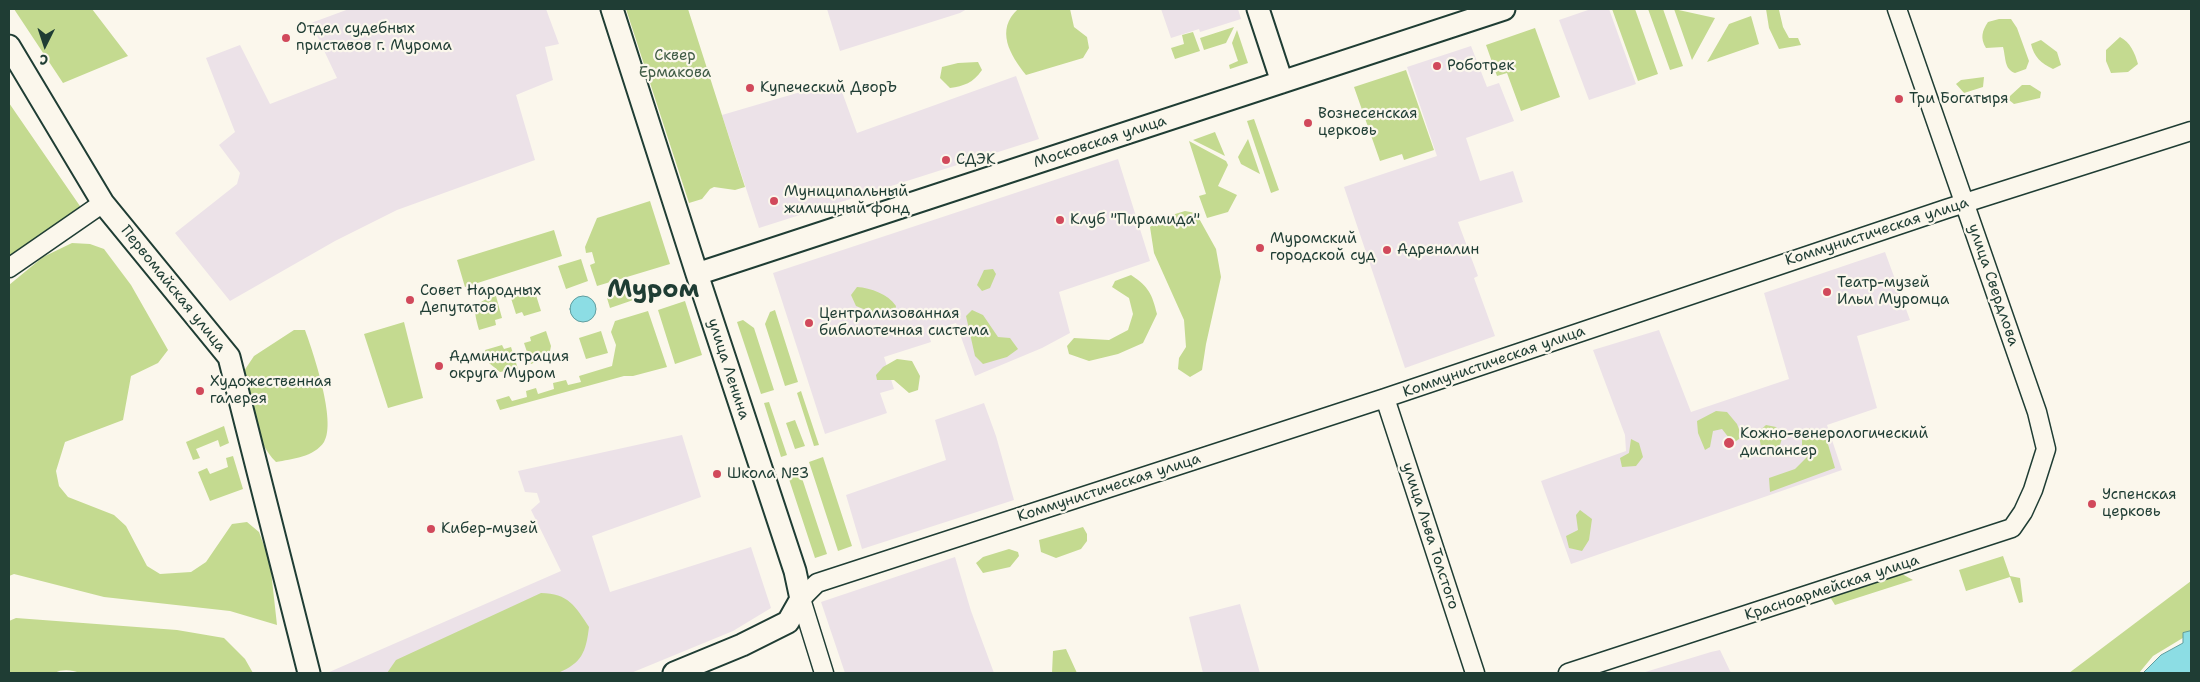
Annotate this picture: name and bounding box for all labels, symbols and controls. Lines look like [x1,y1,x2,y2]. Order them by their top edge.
north arrow [20,20,70,70]
place label: Отдел судебных приставов г. Мурома [296,20,452,55]
marker: Отдел судебных приставов г. Мурома [280,32,292,44]
park label: Сквер Ермакова [639,47,711,82]
text: С [39,51,49,69]
place label: Роботрек [1447,57,1515,75]
marker: Роботрек [1431,60,1443,72]
place label: Купеческий ДворЪ [760,79,897,97]
marker: Купеческий ДворЪ [744,82,756,94]
place label: Три Богатыря [1909,90,2009,108]
marker: Три Богатыря [1893,93,1905,105]
place label: Вознесенская церковь [1318,105,1418,140]
street label: Московская улица [1031,112,1169,172]
marker: Вознесенская церковь [1302,117,1314,129]
place label: СДЭК [956,151,996,169]
marker: СДЭК [940,154,952,166]
place label: Муниципальный жилищный фонд [784,183,910,218]
street label: Коммунистическая улица [1783,194,1971,270]
marker: Муниципальный жилищный фонд [768,195,780,207]
place label: Клуб "Пирамида" [1070,211,1200,229]
marker: Клуб "Пирамида" [1054,214,1066,226]
street label: Первомайская улица [116,222,230,356]
street label: улица Свердлова [1964,222,2022,348]
place label: Муромский городской суд [1270,230,1376,265]
place label: Адреналин [1397,241,1479,259]
marker: Муромский городской суд [1254,242,1266,254]
marker: Адреналин [1381,244,1393,256]
place label: Театр-музей Ильи Муромца [1837,274,1949,309]
district label: Муром [607,275,699,305]
place label: Совет Народных Депутатов [420,282,541,317]
marker: Театр-музей Ильи Муромца [1821,286,1833,298]
marker: Совет Народных Депутатов [404,294,416,306]
place label: Централизованная библиотечная система [819,305,989,340]
street label: улица Ленина [703,316,753,422]
marker: Централизованная библиотечная система [803,317,815,329]
street label: Коммунистическая улица [1400,322,1588,402]
place label: Администрация округа Муром [449,348,569,383]
marker: Администрация округа Муром [433,360,445,372]
place label: Художественная галерея [210,373,332,408]
marker: Художественная галерея [194,385,206,397]
place label: Кожно-венерологический диспансер [1740,425,1928,460]
marker: Кожно-венерологический диспансер [1722,436,1736,450]
street label: Коммунистическая улица [1015,450,1203,526]
street label: улица Льва Толстого [1398,460,1462,612]
place label: Школа №3 [727,465,809,483]
marker: Школа №3 [711,468,723,480]
place label: Успенская церковь [2102,486,2177,521]
marker: Успенская церковь [2086,498,2098,510]
place label: Кибер-музей [441,520,538,538]
marker: Кибер-музей [425,523,437,535]
street label: Красноармейская улица [1743,551,1921,625]

